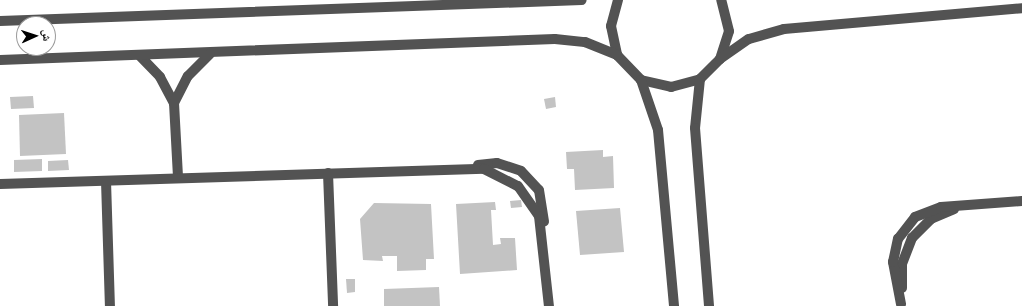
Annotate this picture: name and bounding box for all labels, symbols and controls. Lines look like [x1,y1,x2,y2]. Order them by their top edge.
north arrow [16,16,56,56]
text: ش [40,29,55,42]

